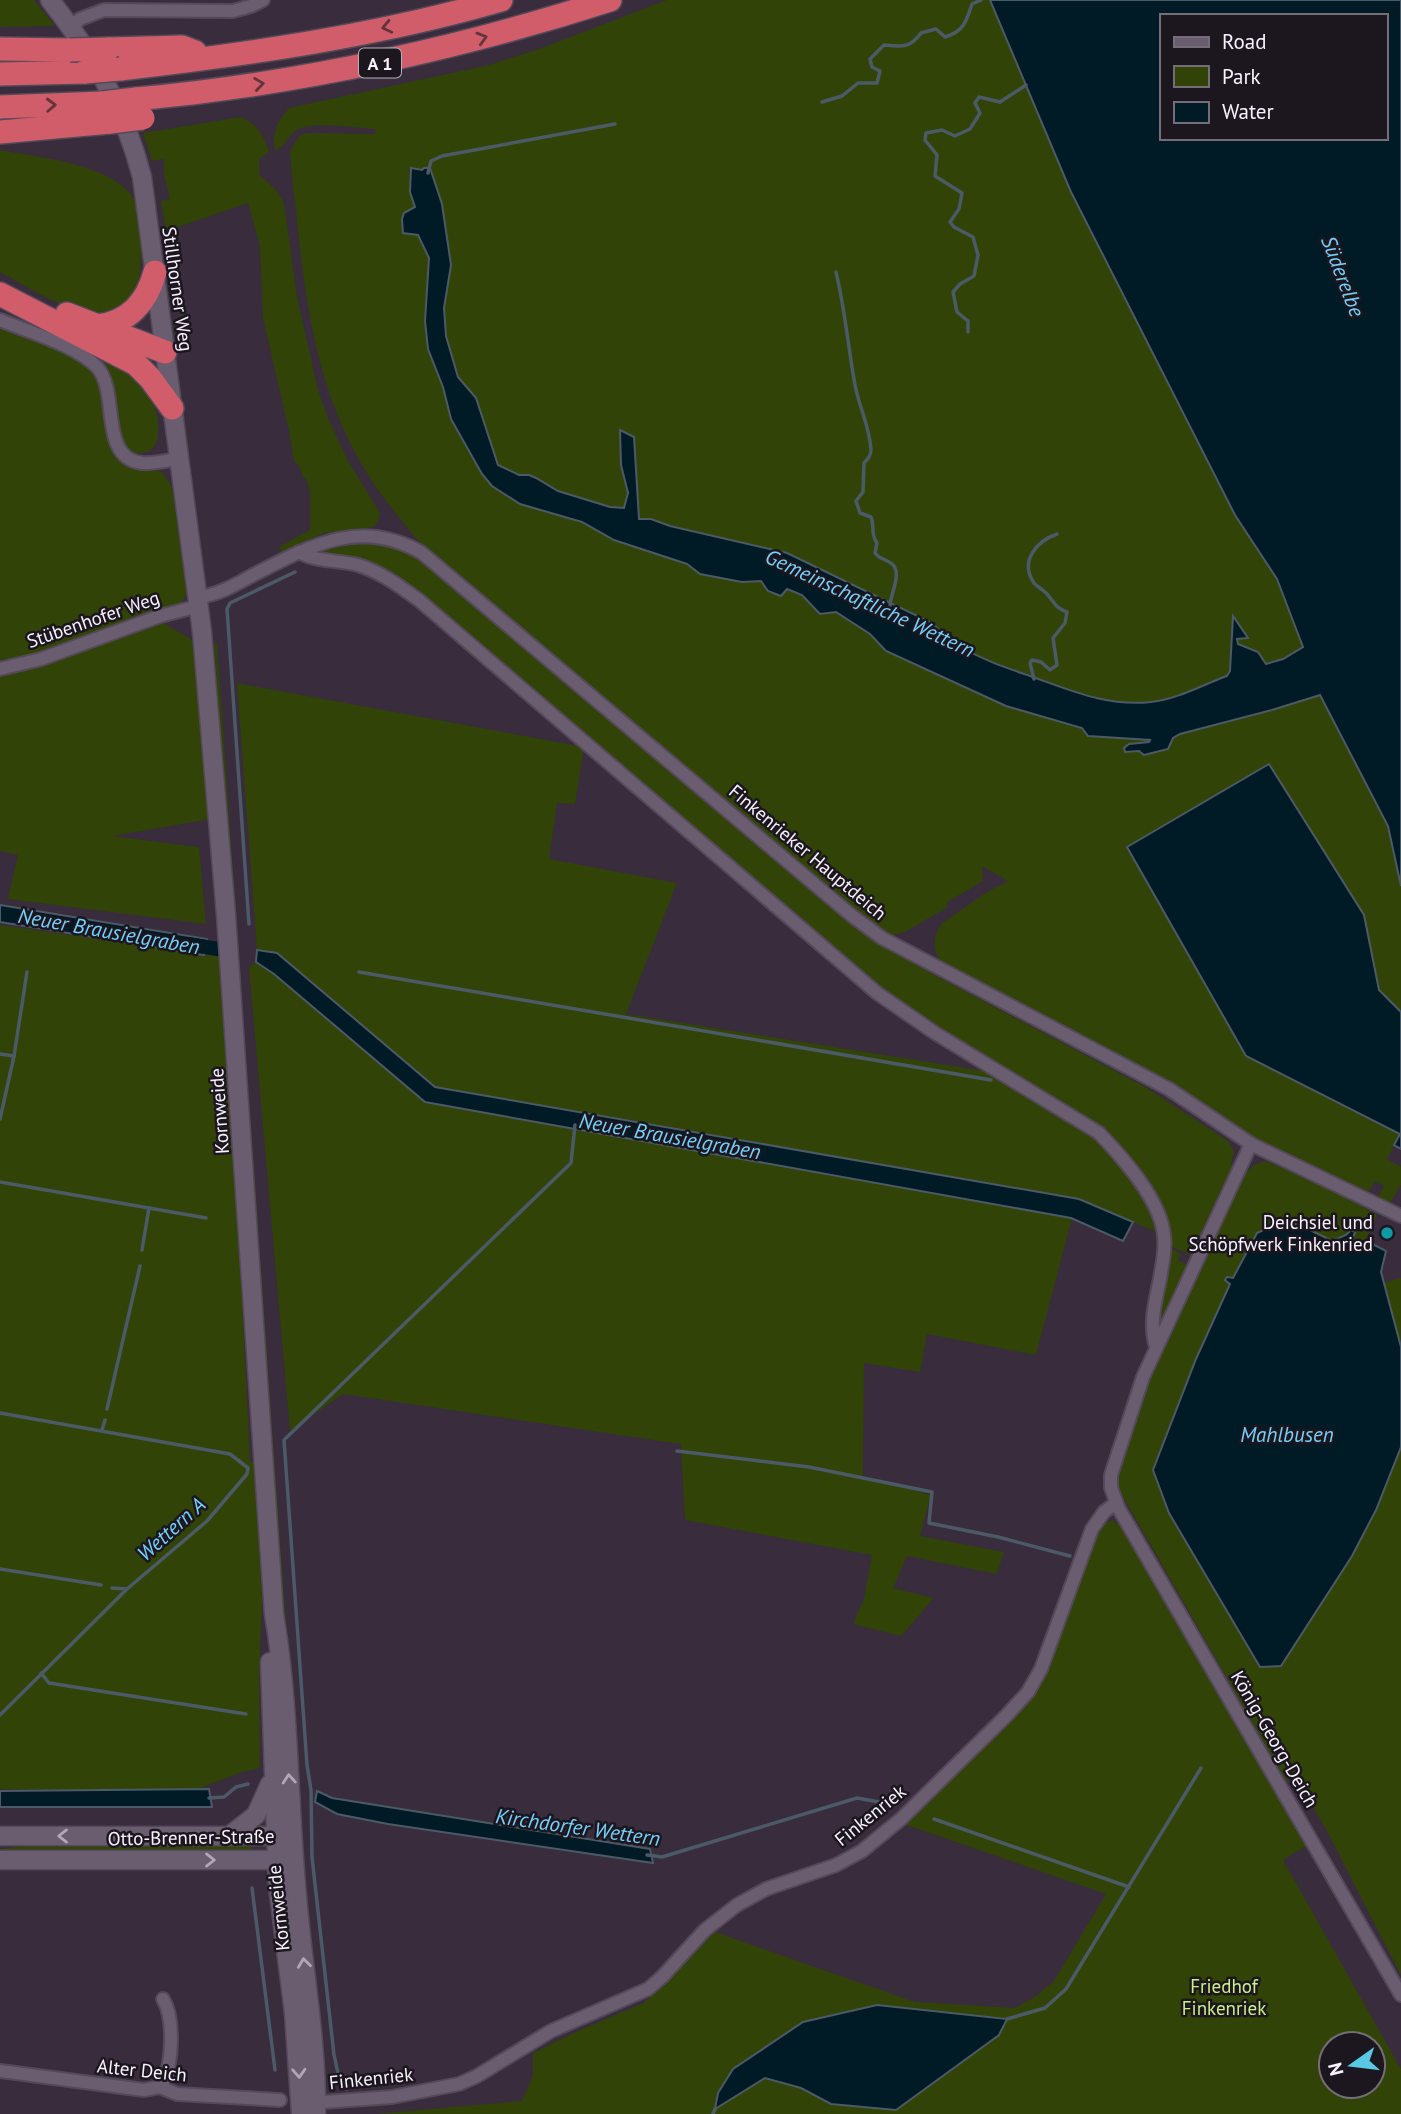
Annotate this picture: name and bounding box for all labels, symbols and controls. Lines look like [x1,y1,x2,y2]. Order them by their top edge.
legend [1160,14,1387,140]
one-way arrow [382,19,394,33]
text: Road [1222,28,1266,55]
one-way arrow [476,32,488,47]
road number: A 1 [359,48,401,78]
text: Park [1222,63,1261,90]
one-way arrow [253,77,265,92]
one-way arrow [46,97,57,113]
text: Water [1222,98,1274,125]
street label: Stillhorner Weg [157,225,199,353]
water label: Süderelbe [1315,232,1371,321]
water label: Gemeinschaftliche Wettern [761,543,979,663]
street label: Stübenhofer Weg [24,585,162,653]
street label: Finkenrieker Hauptdeich [724,779,892,925]
water label: Neuer Brausielgraben [16,902,202,960]
street label: Kornweide [204,1067,234,1155]
water label: Neuer Brausielgraben [577,1107,763,1165]
place label: Deichsiel und Schöpfwerk Finkenried [1189,1210,1373,1256]
marker: Deichsiel und Schöpfwerk Finkenried [1379,1225,1395,1241]
water label: Mahlbusen [1240,1421,1334,1448]
water label: Wettern A [131,1491,211,1567]
street label: König-Georg-Deich [1226,1666,1324,1812]
one-way arrow [282,1774,297,1785]
street label: Finkenriek [830,1779,910,1851]
water label: Kirchdorfer Wettern [494,1802,662,1852]
street label: Otto-Brenner-Straße [107,1824,275,1850]
one-way arrow [57,1828,67,1844]
one-way arrow [206,1852,216,1868]
street label: Kornweide [262,1864,294,1952]
one-way arrow [297,1958,312,1969]
park label: Friedhof Finkenriek [1182,1974,1266,2020]
north arrow [1317,2030,1387,2100]
street label: Alter Deich [96,2053,188,2087]
text: N [1322,2060,1349,2078]
street label: Finkenriek [328,2062,414,2094]
one-way arrow [291,2068,306,2079]

